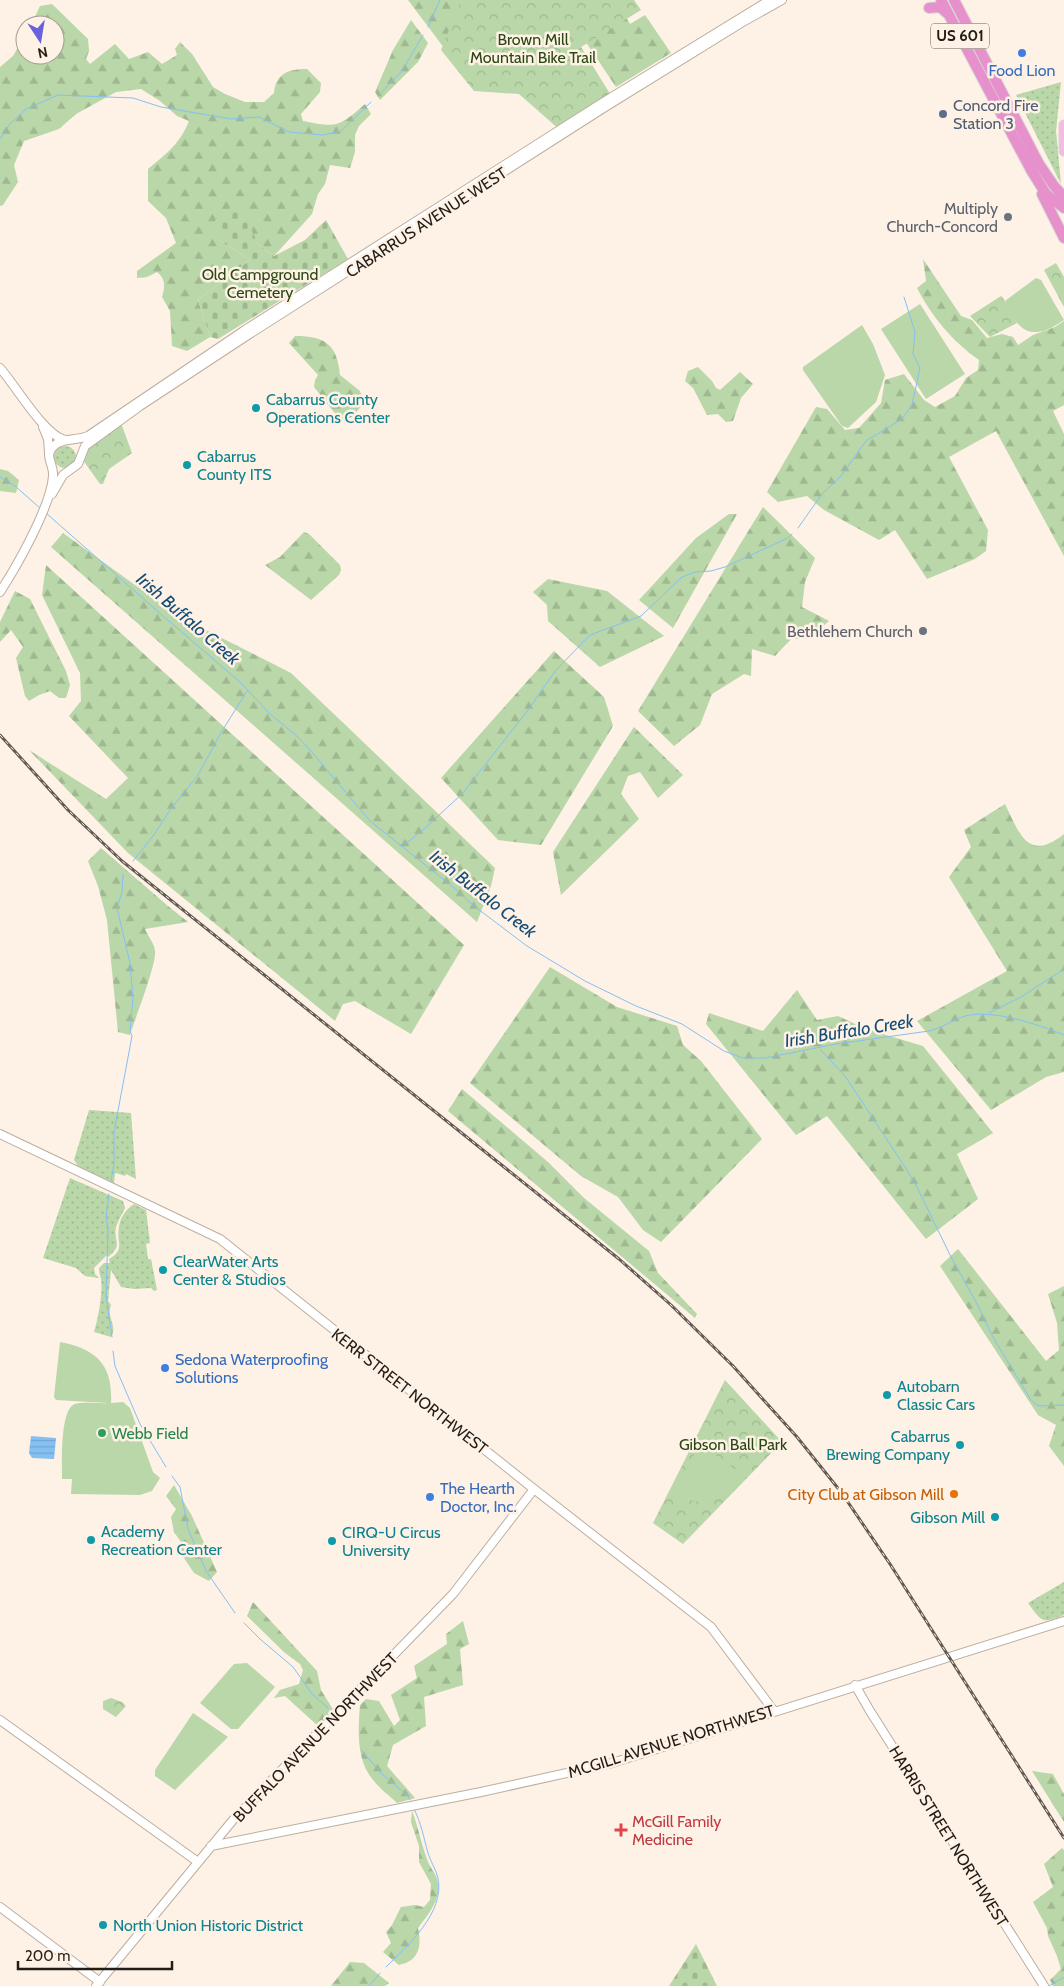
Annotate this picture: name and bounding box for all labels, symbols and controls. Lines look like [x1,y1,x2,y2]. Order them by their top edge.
north arrow [15,15,65,65]
road number: US 601 [931,24,989,48]
park label: Brown Mill Mountain Bike Trail [470,30,596,67]
text: N [36,43,49,63]
marker: Food Lion [1016,47,1028,59]
place label: Food Lion [989,61,1055,80]
place label: Concord Fire Station 3 [953,96,1038,133]
marker: Concord Fire Station 3 [937,108,949,120]
street label: CABARRUS AVENUE WEST [342,163,511,282]
place label: Multiply Church-Concord [886,199,998,236]
marker: Multiply Church-Concord [1002,211,1014,223]
park label: Old Campground Cemetery [202,265,318,302]
place label: Cabarrus County Operations Center [266,390,391,427]
marker: Cabarrus County Operations Center [250,402,262,414]
place label: Cabarrus County ITS [197,447,272,484]
marker: Cabarrus County ITS [181,459,193,471]
water label: Irish Buffalo Creek [132,568,245,671]
place label: Bethlehem Church [787,622,913,641]
marker: Bethlehem Church [917,625,929,637]
water label: Irish Buffalo Creek [425,845,542,943]
water label: Irish Buffalo Creek [783,1010,916,1052]
place label: ClearWater Arts Center & Studios [173,1252,286,1289]
marker: ClearWater Arts Center & Studios [157,1264,169,1276]
street label: KERR STREET NORTHWEST [328,1325,492,1459]
place label: Sedona Waterproofing Solutions [175,1350,329,1387]
marker: Sedona Waterproofing Solutions [159,1362,171,1374]
place label: Autobarn Classic Cars [897,1377,975,1414]
marker: Autobarn Classic Cars [881,1389,893,1401]
place label: Webb Field [112,1424,188,1443]
marker: Webb Field [96,1427,108,1439]
place label: Cabarrus Brewing Company [826,1427,950,1464]
park label: Gibson Ball Park [679,1435,788,1454]
marker: Cabarrus Brewing Company [954,1439,966,1451]
place label: The Hearth Doctor, Inc. [440,1479,517,1516]
place label: City Club at Gibson Mill [788,1485,944,1504]
marker: City Club at Gibson Mill [948,1488,960,1500]
marker: The Hearth Doctor, Inc. [424,1491,436,1503]
place label: Gibson Mill [910,1508,985,1527]
marker: Gibson Mill [989,1511,1001,1523]
place label: Academy Recreation Center [101,1522,223,1559]
place label: CIRQ-U Circus University [342,1523,441,1560]
marker: Academy Recreation Center [85,1534,97,1546]
marker: CIRQ-U Circus University [326,1535,338,1547]
street label: BUFFALO AVENUE NORTHWEST [229,1648,402,1826]
street label: MCGILL AVENUE NORTHWEST [566,1701,777,1782]
street label: HARRIS STREET NORTHWEST [885,1742,1012,1931]
place label: McGill Family Medicine [632,1812,721,1849]
marker: McGill Family Medicine [614,1823,628,1837]
place label: North Union Historic District [113,1916,304,1935]
marker: North Union Historic District [97,1919,109,1931]
scale bar [18,1938,171,1970]
text: 200 m [25,1947,70,1965]

